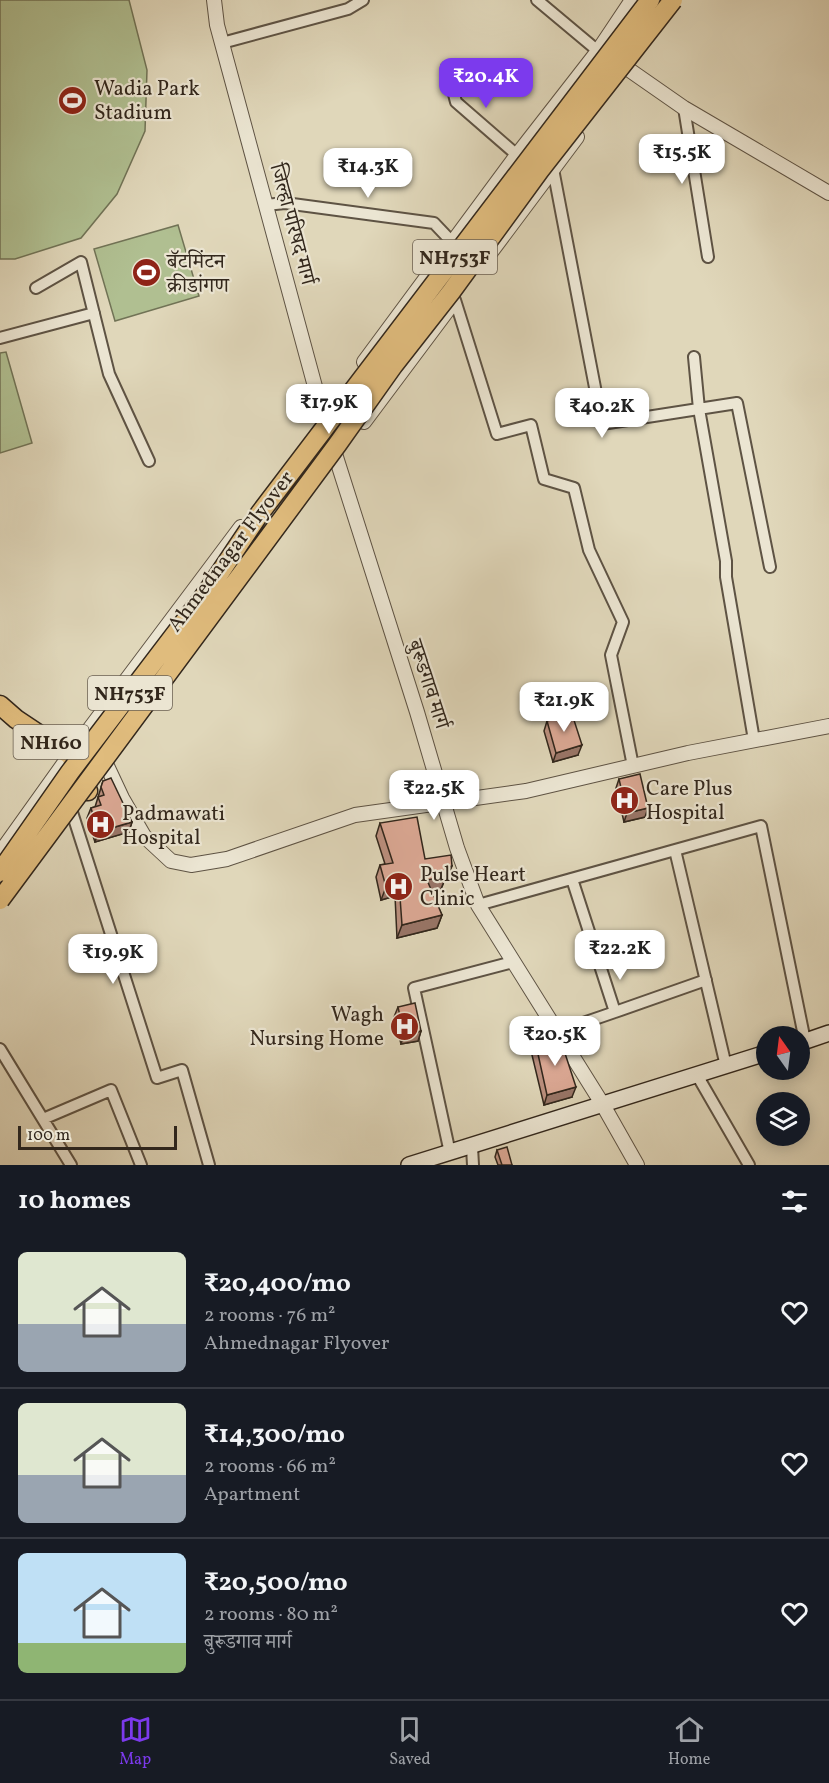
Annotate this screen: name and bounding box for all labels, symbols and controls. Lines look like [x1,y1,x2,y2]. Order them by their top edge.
pin: ₹20.4K [437,58,535,109]
text: ₹20.4K [453,63,519,91]
place label: Wadia Park Stadium [94,75,200,128]
sports icon: Wadia Park Stadium [57,84,89,116]
pin: ₹15.5K [633,134,731,185]
text: ₹15.5K [653,139,711,167]
pin: ₹14.3K [319,148,417,199]
text: ₹14.3K [337,153,399,181]
street label: जिल्हा परिषद मार्ग [261,160,322,289]
road number: NH753F [413,240,497,274]
place label: बॅटमिंटन क्रीडांगण [166,248,230,301]
sports icon: बॅटमिंटन क्रीडांगण [130,257,162,289]
pin: ₹17.9K [280,384,378,435]
pin: ₹40.2K [553,388,651,439]
text: ₹17.9K [300,389,358,417]
text: ₹40.2K [569,393,635,421]
street label: Ahmednagar Flyover [161,465,301,638]
street label: बुरूडगाव मार्ग [399,635,456,734]
road number: NH753F [88,676,172,710]
pin: ₹21.9K [515,682,613,733]
text: ₹21.9K [534,687,594,715]
road number: NH160 [14,725,88,759]
pin: ₹22.5K [385,770,483,821]
text: ₹22.5K [403,775,465,803]
place label: Care Plus Hospital [646,775,732,828]
hospital icon: Care Plus Hospital [609,784,641,816]
place label: Padmawati Hospital [122,800,225,853]
hospital icon: Padmawati Hospital [85,809,117,841]
place label: Pulse Heart Clinic [420,861,526,914]
hospital icon: Pulse Heart Clinic [383,870,415,902]
pin: ₹22.2K [571,930,669,981]
pin: ₹19.9K [64,934,162,985]
text: ₹22.2K [589,935,651,963]
text: ₹19.9K [82,939,144,967]
place label: Wagh Nursing Home [249,1001,384,1054]
hospital icon: Wagh Nursing Home [389,1010,421,1042]
pin: ₹20.5K [506,1016,604,1067]
text: ₹20.5K [523,1021,587,1049]
north arrow [756,1026,810,1080]
map controls [756,1026,810,1146]
button: layers [756,1092,810,1146]
scale bar [18,1123,177,1150]
text: 100 m [27,1125,70,1147]
text: 10 homes [18,1183,131,1219]
icon: filters [778,1185,811,1218]
text: ₹20,400/mo [204,1266,351,1302]
icon: home [66,1276,138,1348]
icon: heart [778,1296,811,1329]
text: 2 rooms · 76 m² [204,1302,336,1330]
text: Ahmednagar Flyover [204,1330,389,1358]
text: ₹14,300/mo [204,1417,345,1453]
icon: home [66,1427,138,1499]
icon: heart [778,1447,811,1480]
text: 2 rooms · 66 m² [204,1453,336,1481]
text: Apartment [204,1481,300,1509]
text: ₹20,500/mo [204,1565,348,1601]
icon: home [66,1577,138,1649]
icon: heart [778,1597,811,1630]
text: 2 rooms · 80 m² [204,1601,338,1629]
text: बुरूडगाव मार्ग [204,1629,292,1657]
tab: Map [119,1713,152,1771]
tab: Saved [389,1713,430,1771]
tab: Home [668,1713,710,1771]

